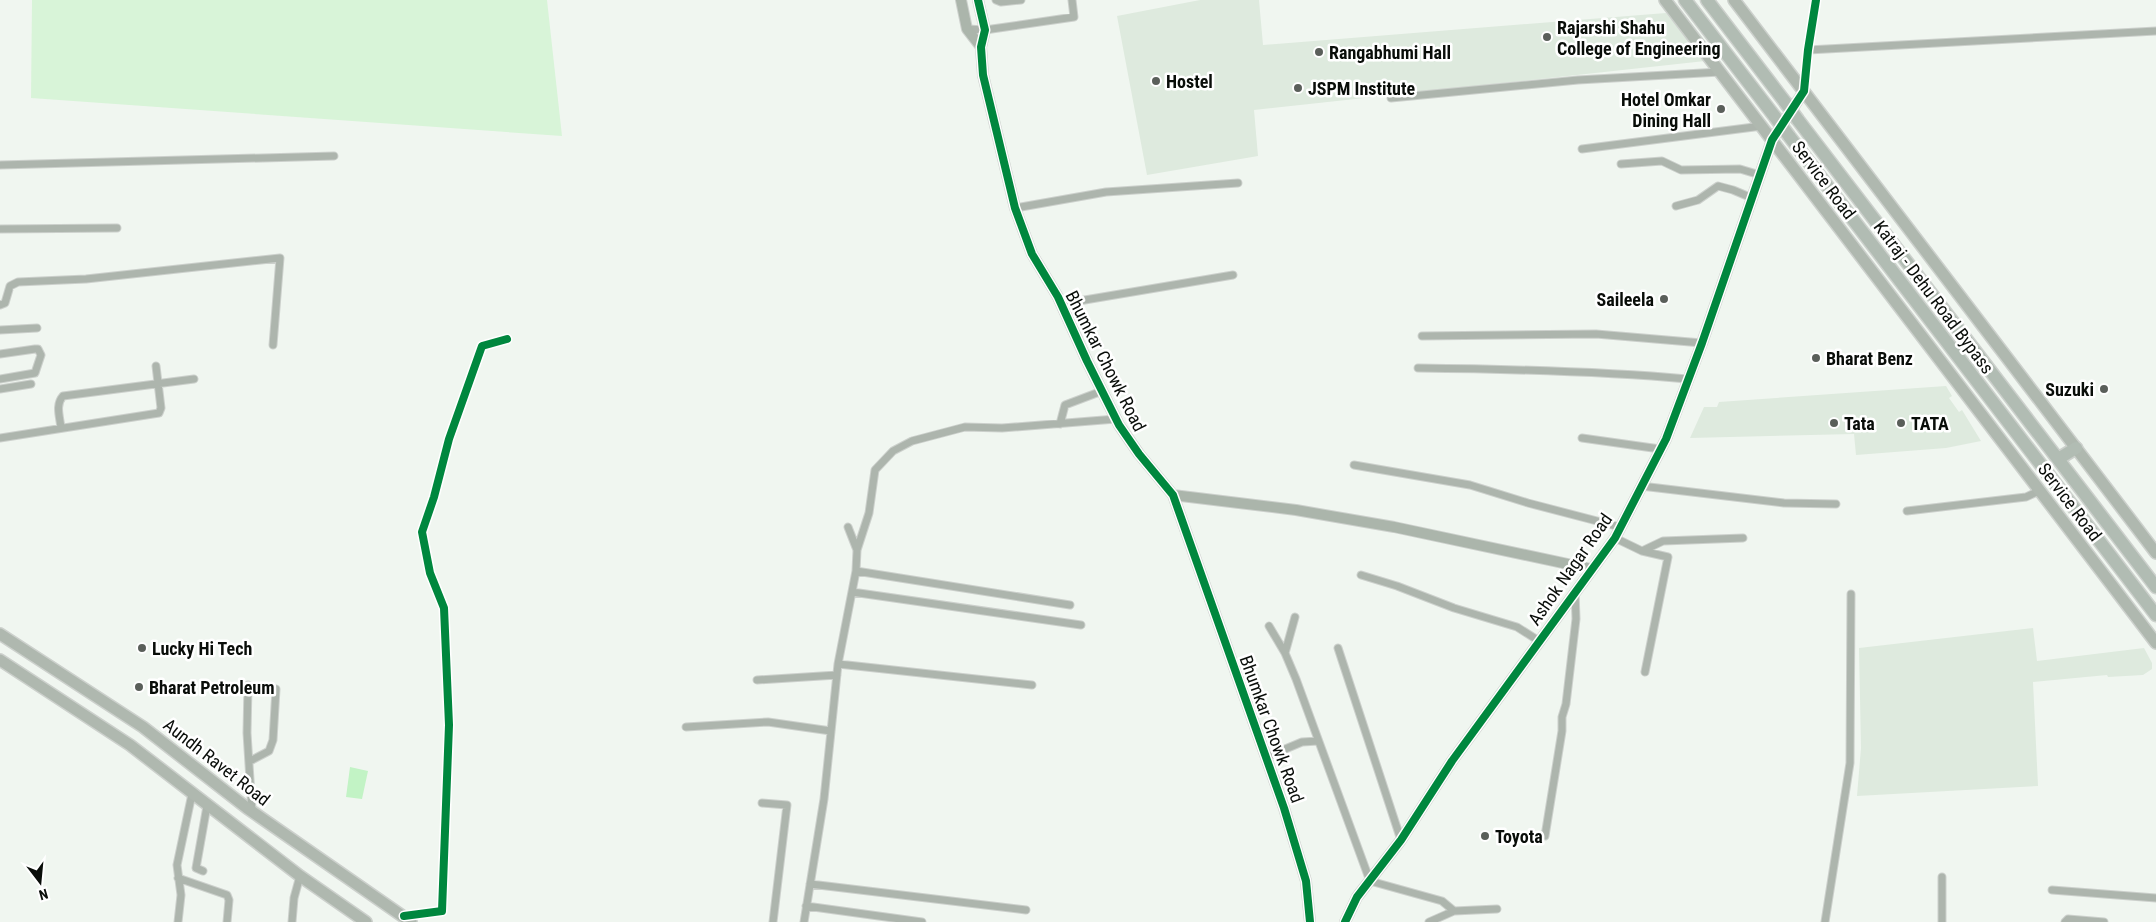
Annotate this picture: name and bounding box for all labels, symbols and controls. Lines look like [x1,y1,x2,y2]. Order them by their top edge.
place label: Rajarshi Shahu College of Engineering [1557,17,1721,59]
marker: Rajarshi Shahu College of Engineering [1541,31,1553,43]
place label: Rangabhumi Hall [1329,42,1451,63]
marker: Rangabhumi Hall [1313,46,1325,58]
place label: Hostel [1166,71,1213,92]
marker: Hostel [1150,75,1162,87]
place label: JSPM Institute [1308,78,1415,99]
marker: JSPM Institute [1292,82,1304,94]
place label: Hotel Omkar Dining Hall [1621,89,1711,131]
marker: Hotel Omkar Dining Hall [1715,103,1727,115]
street label: Service Road [1788,137,1860,223]
street label: Katraj - Dehu Road Bypass [1870,216,1998,378]
street label: Bhumkar Chowk Road [1061,287,1151,435]
place label: Saileela [1596,289,1654,310]
marker: Saileela [1658,293,1670,305]
place label: Bharat Benz [1826,348,1913,369]
marker: Bharat Benz [1810,352,1822,364]
place label: Suzuki [2045,379,2094,400]
marker: Suzuki [2098,383,2110,395]
place label: Tata [1844,413,1875,434]
place label: TATA [1911,413,1949,434]
marker: Tata [1828,417,1840,429]
marker: TATA [1895,417,1907,429]
street label: Service Road [2034,459,2106,545]
street label: Ashok Nagar Road [1524,509,1616,629]
place label: Lucky Hi Tech [152,638,252,659]
marker: Lucky Hi Tech [136,642,148,654]
street label: Bhumkar Chowk Road [1236,653,1308,805]
place label: Bharat Petroleum [149,677,274,698]
marker: Bharat Petroleum [133,681,145,693]
street label: Aundh Ravet Road [160,714,274,810]
place label: Toyota [1495,826,1543,847]
marker: Toyota [1479,830,1491,842]
north arrow [15,857,65,907]
text: N [37,886,50,903]

